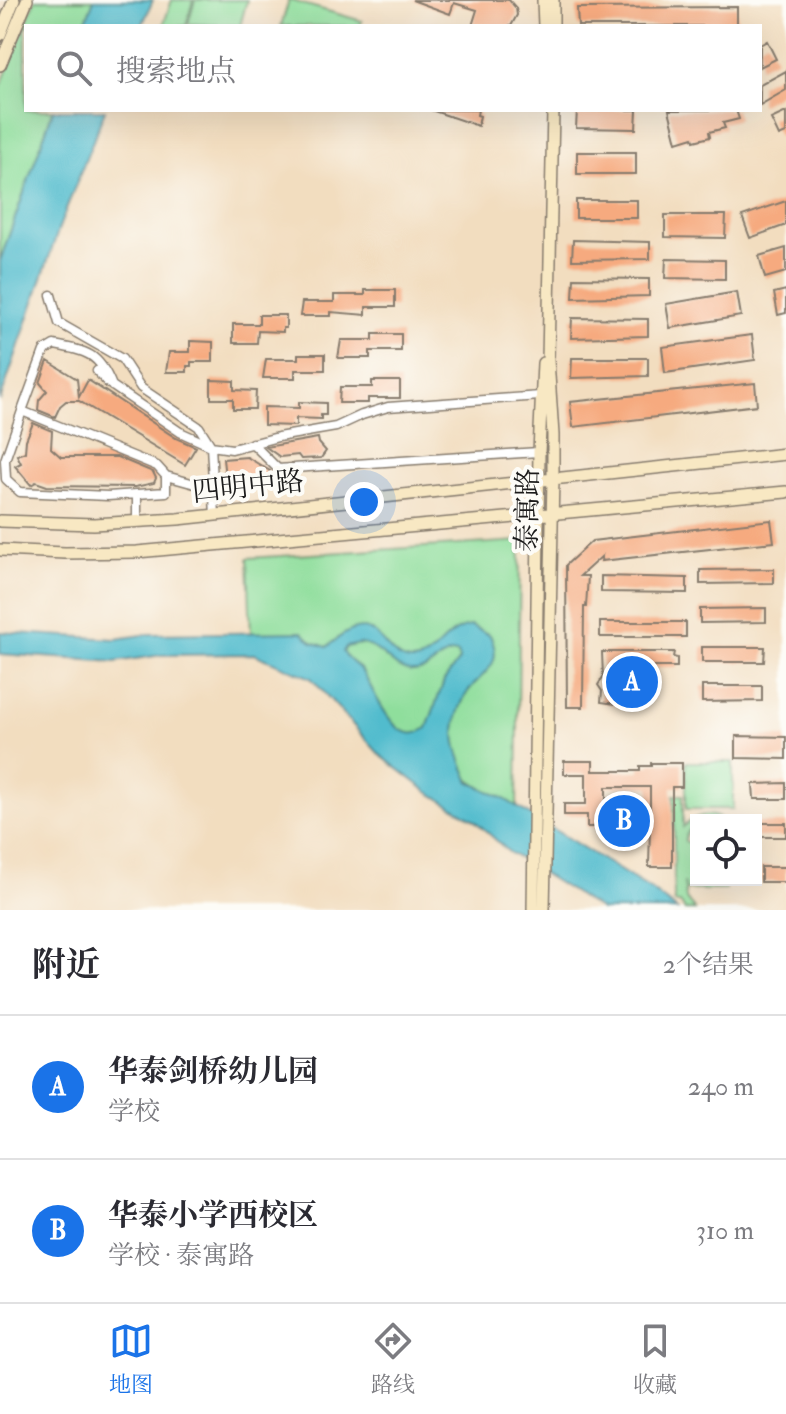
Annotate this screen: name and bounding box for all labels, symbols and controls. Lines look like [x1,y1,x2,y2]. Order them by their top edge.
search box [24,24,762,112]
icon: search [52,46,96,90]
text: 搜索地点 [116,53,236,90]
street label: 四明中路 [190,464,306,510]
street label: 泰寓路 [510,468,546,552]
your location [344,482,384,522]
pin: A [606,652,658,712]
pin: B [598,791,650,851]
map controls [690,814,762,886]
button: locate [690,814,762,886]
text: 附近 [32,944,100,987]
text: 2个结果 [663,949,754,981]
text: 华泰剑桥幼儿园 [108,1053,318,1090]
text: A [50,1071,66,1103]
text: 240 m [688,1071,754,1103]
text: 学校 [108,1096,160,1128]
text: 华泰小学西校区 [108,1197,318,1234]
text: B [49,1215,67,1247]
text: 310 m [696,1215,754,1247]
text: 学校 · 泰寓路 [108,1240,254,1272]
tab: 地图 [109,1319,153,1399]
tab: 路线 [371,1319,415,1399]
tab: 收藏 [633,1319,677,1399]

